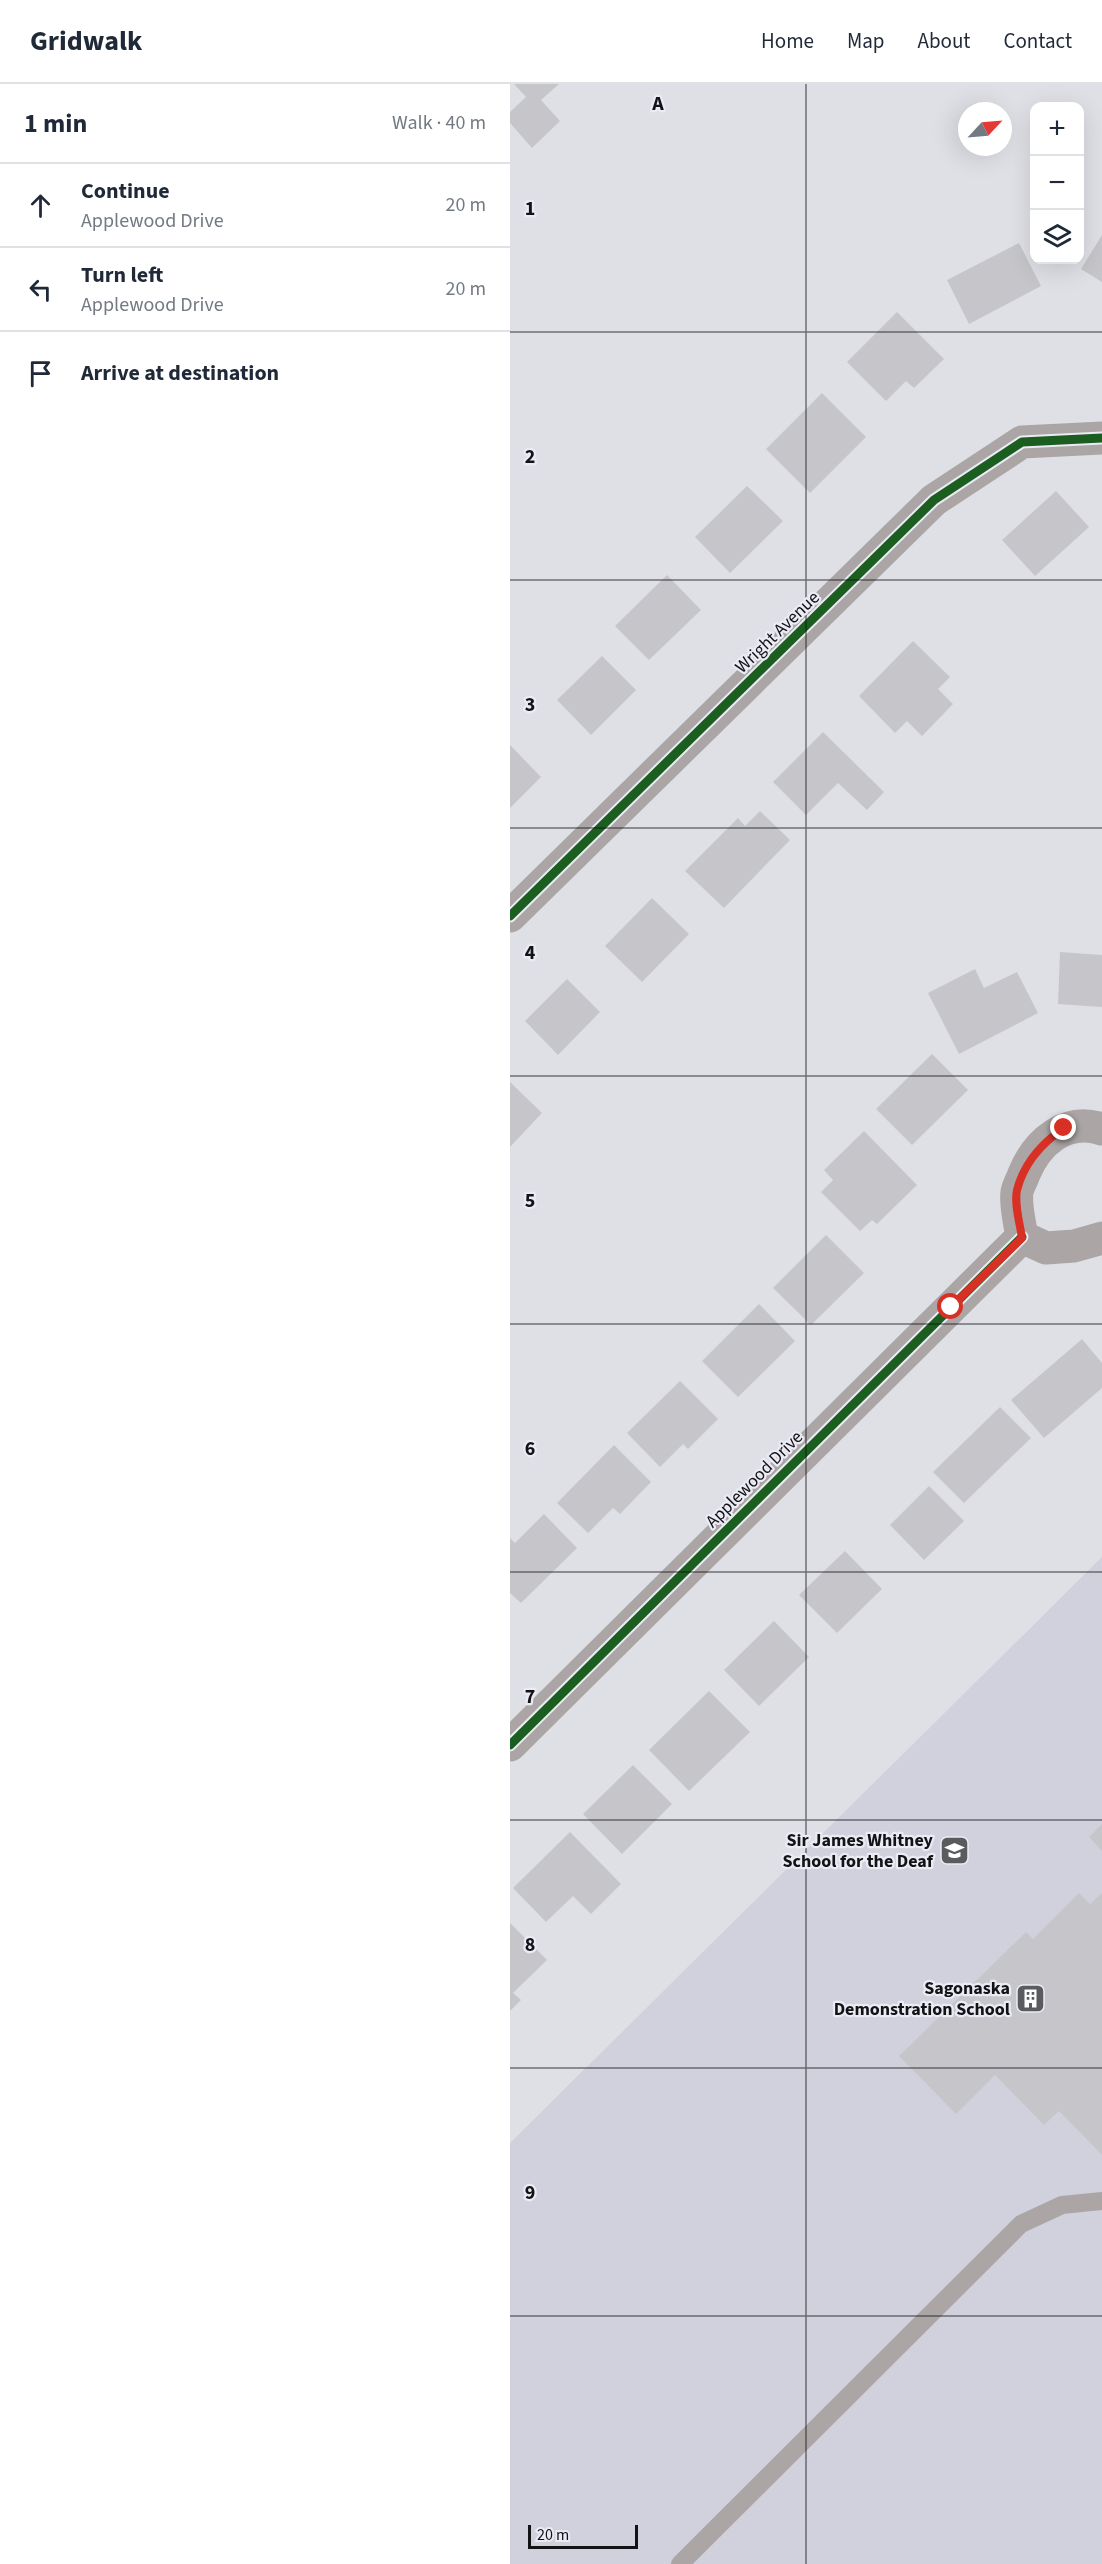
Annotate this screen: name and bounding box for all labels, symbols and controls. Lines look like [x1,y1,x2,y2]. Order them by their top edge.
text: Gridwalk [30,21,142,61]
text: Home [761,26,814,56]
text: Map [847,26,885,56]
text: About [918,26,970,56]
text: Contact [1003,26,1072,56]
text: A [651,90,664,118]
north arrow [958,102,1012,156]
map controls [1030,102,1084,264]
button: + [1030,102,1084,156]
text: 1 min [24,105,87,142]
text: Walk · 40 m [392,109,486,137]
button: − [1030,156,1084,210]
text: Continue [81,175,170,207]
icon: ahead [24,189,57,222]
text: 20 m [446,191,486,219]
text: 1 [525,195,535,223]
text: Applewood Drive [81,207,224,235]
button: layers [1030,210,1084,264]
text: Turn left [81,259,163,291]
icon: left [24,273,57,306]
text: 20 m [446,275,486,303]
text: Applewood Drive [81,291,224,319]
icon: arrive [24,357,57,390]
text: Arrive at destination [81,357,279,389]
text: 2 [525,443,535,471]
street label: Wright Avenue [730,586,825,679]
text: 3 [525,691,535,719]
text: 4 [525,939,536,967]
route end [1050,1114,1076,1140]
text: 5 [525,1187,535,1215]
route start [937,1293,963,1319]
street label: Applewood Drive [700,1425,809,1534]
text: 6 [525,1435,535,1463]
text: 7 [525,1683,535,1711]
place label: Sir James Whitney School for the Deaf [783,1828,934,1874]
school or university icon: Sir James Whitney School for the Deaf [938,1834,970,1866]
text: 8 [525,1931,535,1959]
place label: Sagonaska Demonstration School [834,1976,1010,2022]
building icon: Sagonaska Demonstration School [1015,1982,1047,2014]
text: 9 [525,2179,535,2207]
scale bar [528,2522,638,2550]
text: 20 m [537,2524,569,2546]

